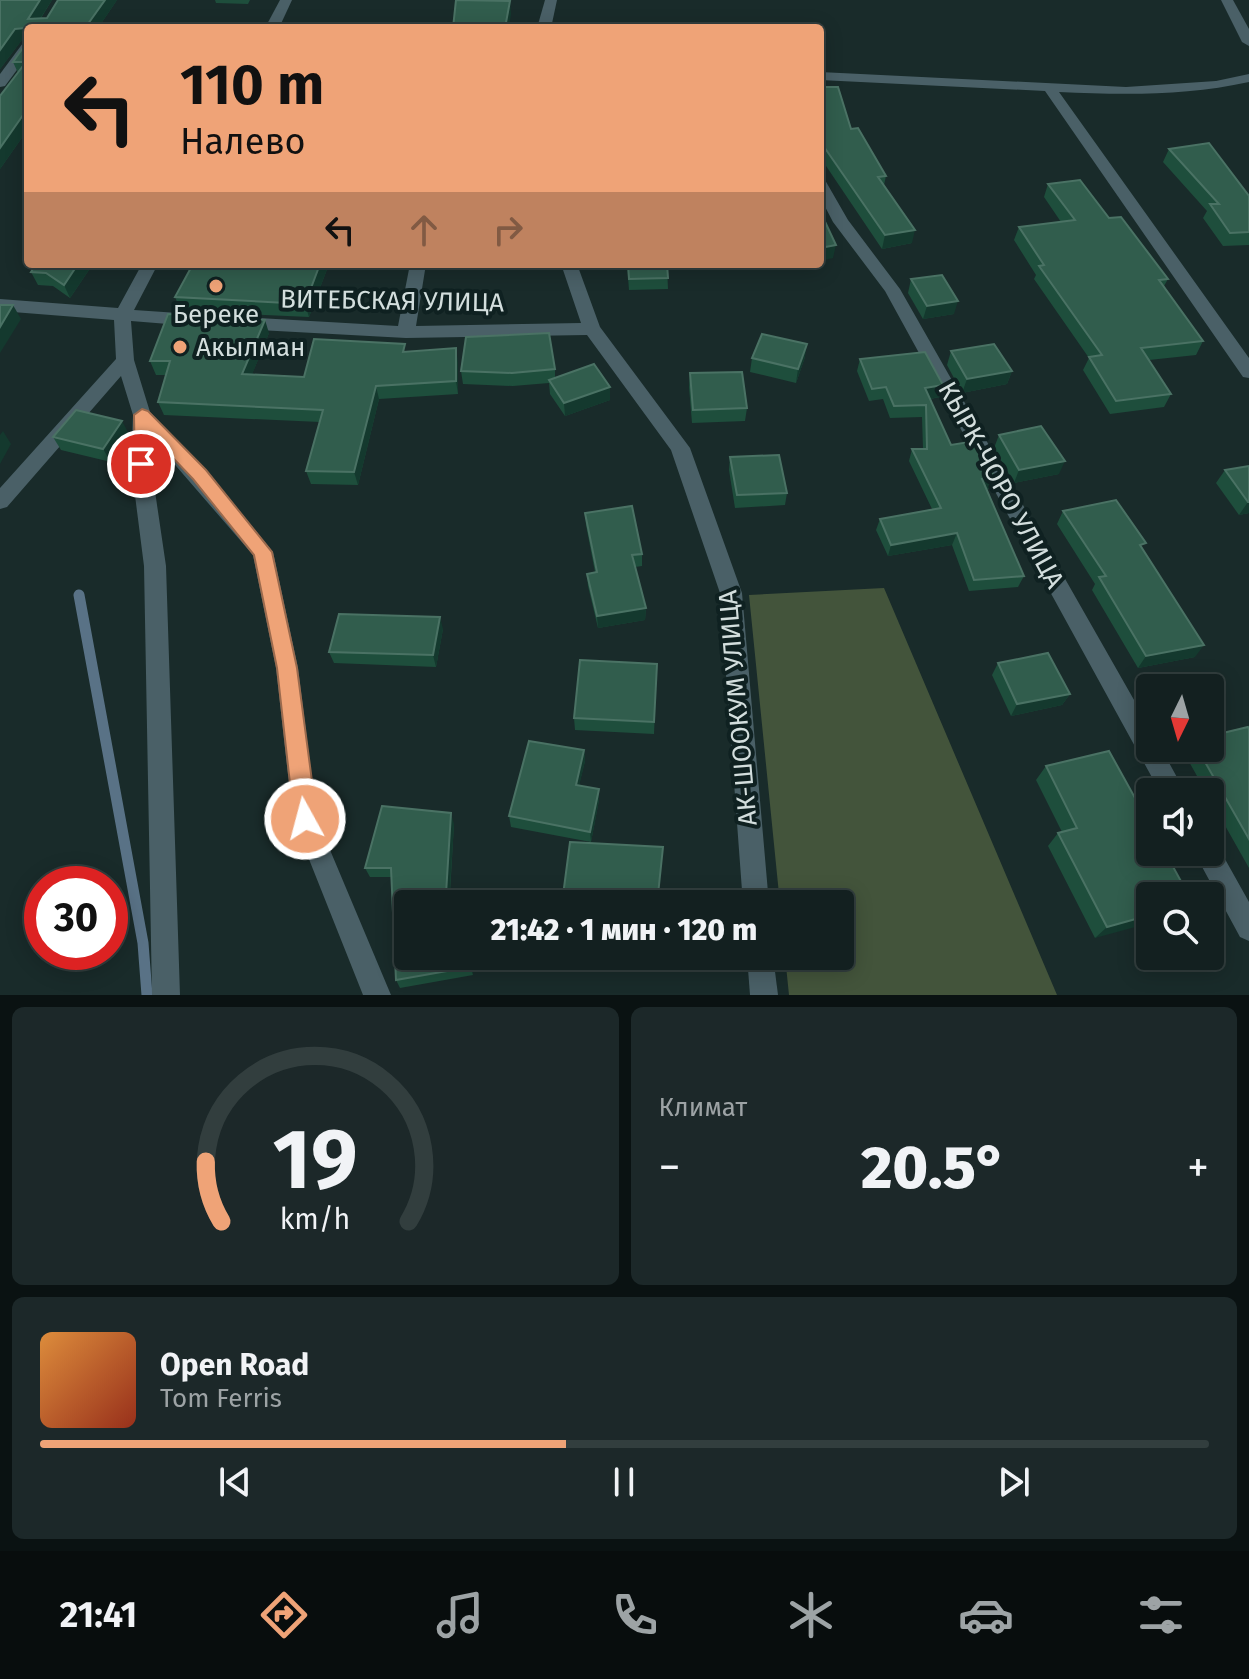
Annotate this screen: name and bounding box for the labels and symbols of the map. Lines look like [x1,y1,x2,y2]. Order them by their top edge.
marker: Береке [207,277,225,295]
street label: ВИТЕБСКАЯ УЛИЦА [280,284,504,318]
place label: Береке [173,299,259,330]
place label: Акылман [196,332,305,363]
marker: Акылман [171,338,189,356]
street label: КЫРК-ЧОРО УЛИЦА [931,376,1071,594]
pin [107,430,175,498]
street label: АК-ШООКУМ УЛИЦА [712,589,764,827]
north arrow [1136,674,1224,762]
position arrow [263,777,347,861]
speed limit sign: 30 [24,866,128,970]

